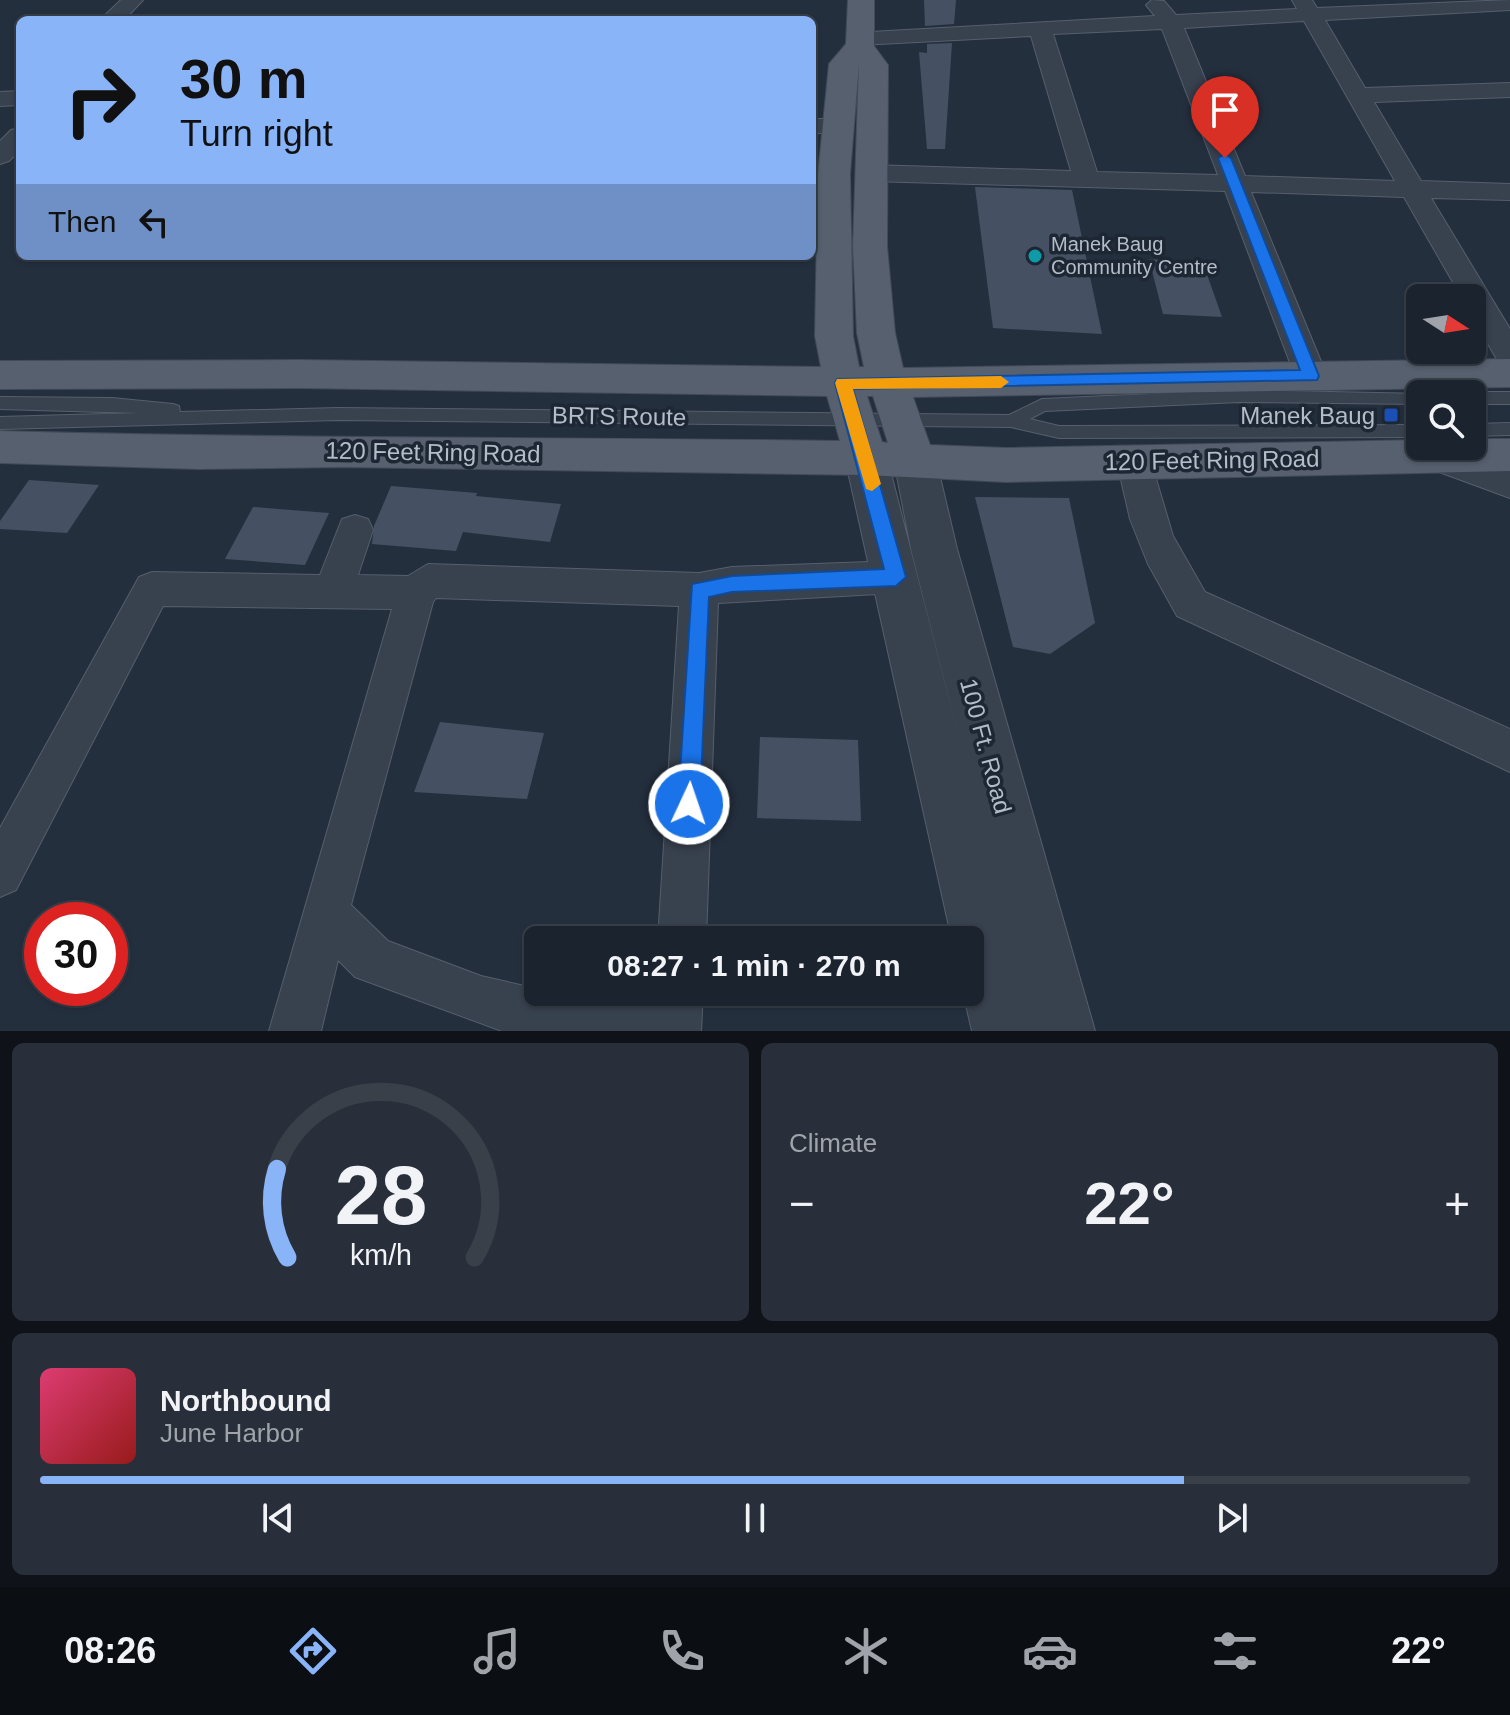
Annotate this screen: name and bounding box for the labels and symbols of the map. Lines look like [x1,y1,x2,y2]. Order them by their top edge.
pin [1191,76,1259,158]
place label: Manek Baug Community Centre [1051,233,1218,278]
marker: Manek Baug Community Centre [1026,247,1044,265]
north arrow [1406,284,1486,364]
street label: BRTS Route [552,401,686,431]
place label: Manek Baug [1240,402,1375,429]
marker: Manek Baug [1382,406,1400,424]
street label: 120 Feet Ring Road [325,437,541,467]
street label: 120 Feet Ring Road [1104,445,1320,475]
street label: 100 Ft. Road [955,675,1017,817]
position arrow [647,762,731,846]
speed limit sign: 30 [24,902,128,1006]

